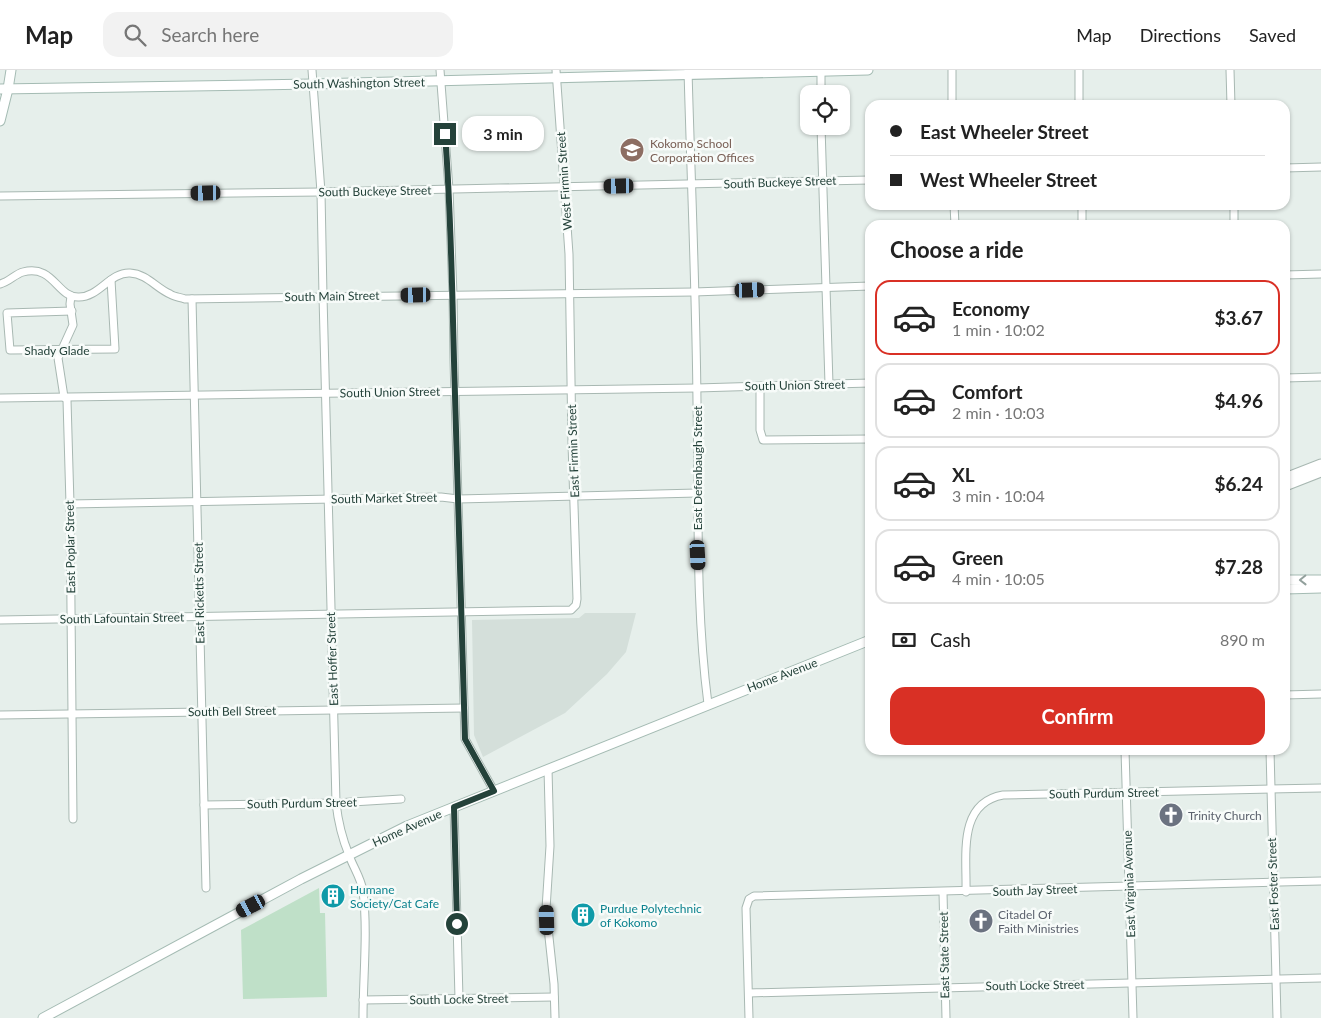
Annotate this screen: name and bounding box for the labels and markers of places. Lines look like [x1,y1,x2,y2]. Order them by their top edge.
place label: Kokomo School Corporation Offices [650,136,754,165]
school or university icon: Kokomo School Corporation Offices [619,137,645,163]
church icon: Trinity Church [1158,802,1184,828]
place label: Trinity Church [1188,808,1262,823]
place label: Humane Society/Cat Cafe [350,882,439,911]
building icon: Humane Society/Cat Cafe [320,883,346,909]
place label: Purdue Polytechnic of Kokomo [600,901,702,930]
building icon: Purdue Polytechnic of Kokomo [570,902,596,928]
place label: Citadel Of Faith Ministries [998,907,1079,936]
church icon: Citadel Of Faith Ministries [968,908,994,934]

